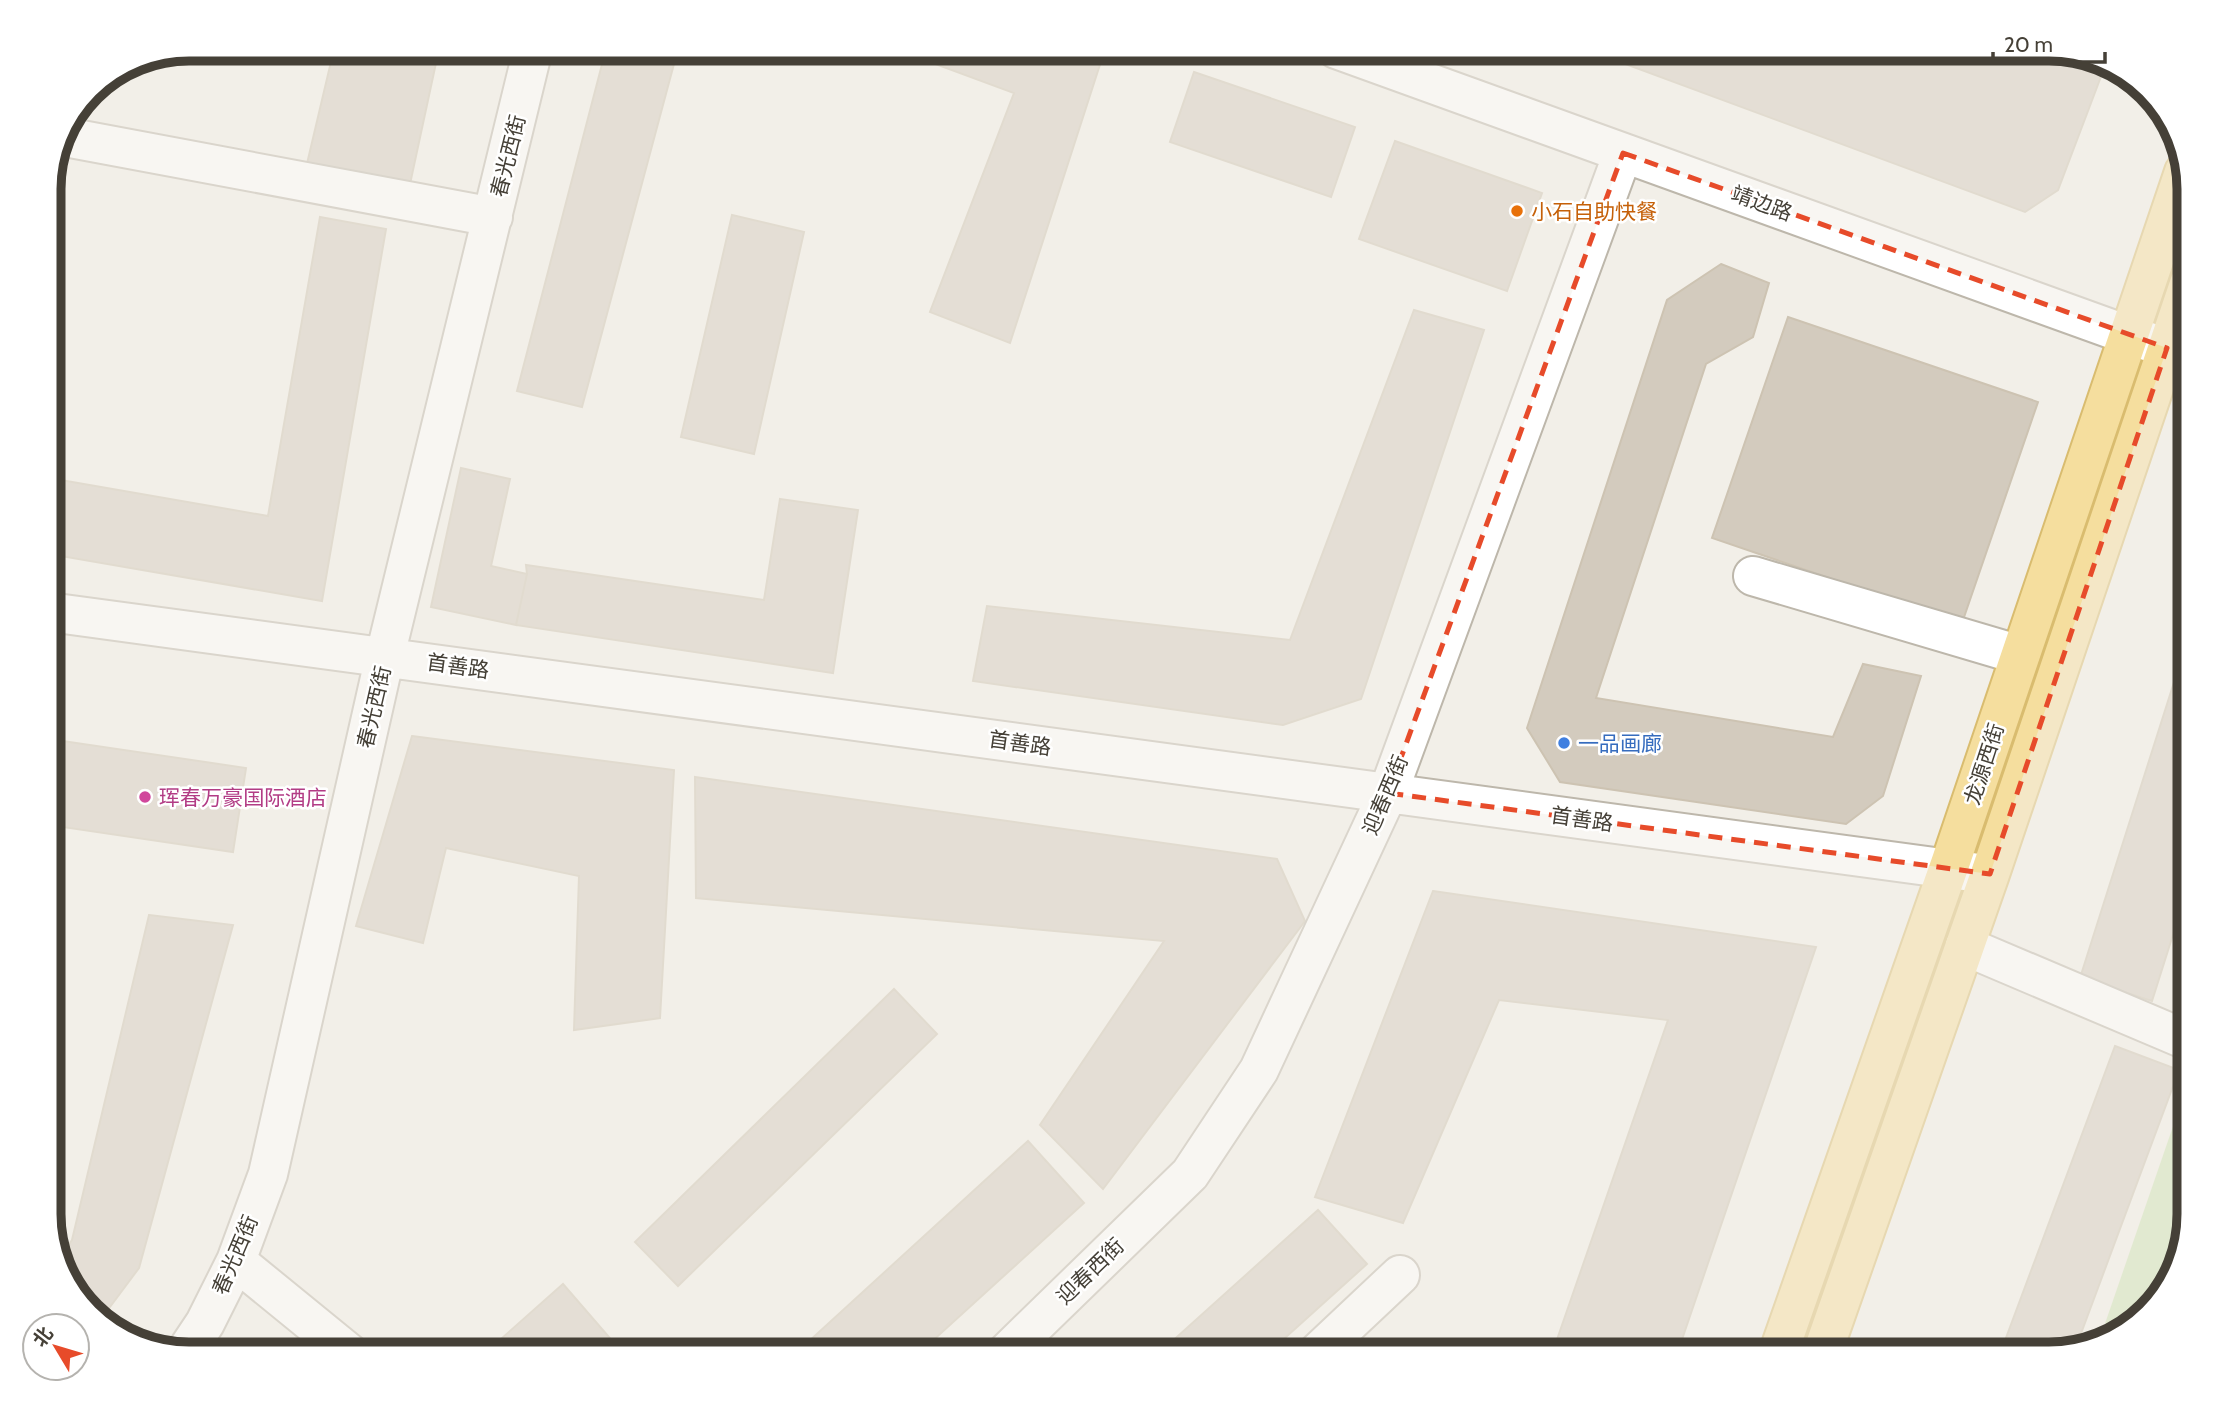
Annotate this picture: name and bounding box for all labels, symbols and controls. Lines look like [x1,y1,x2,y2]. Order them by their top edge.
scale bar [1993,21,2105,65]
text: 20 m [2004,32,2053,57]
street label: 春光西街 [486,112,530,200]
street label: 靖边路 [1728,180,1796,226]
place label: 小石自助快餐 [1531,199,1657,224]
marker: 小石自助快餐 [1509,203,1525,219]
street label: 首善路 [425,649,491,683]
street label: 春光西街 [352,663,396,751]
street label: 龙源西街 [1959,720,2009,808]
street label: 首善路 [987,726,1053,760]
place label: 一品画廊 [1578,731,1662,756]
marker: 一品画廊 [1556,735,1572,751]
street label: 迎春西街 [1357,751,1413,839]
place label: 珲春万豪国际酒店 [159,785,327,810]
marker: 珲春万豪国际酒店 [137,789,153,805]
street label: 首善路 [1549,802,1615,836]
street label: 春光西街 [207,1211,263,1299]
street label: 迎春西街 [1051,1233,1129,1309]
north arrow [21,1312,91,1382]
text: 北 [28,1322,58,1351]

